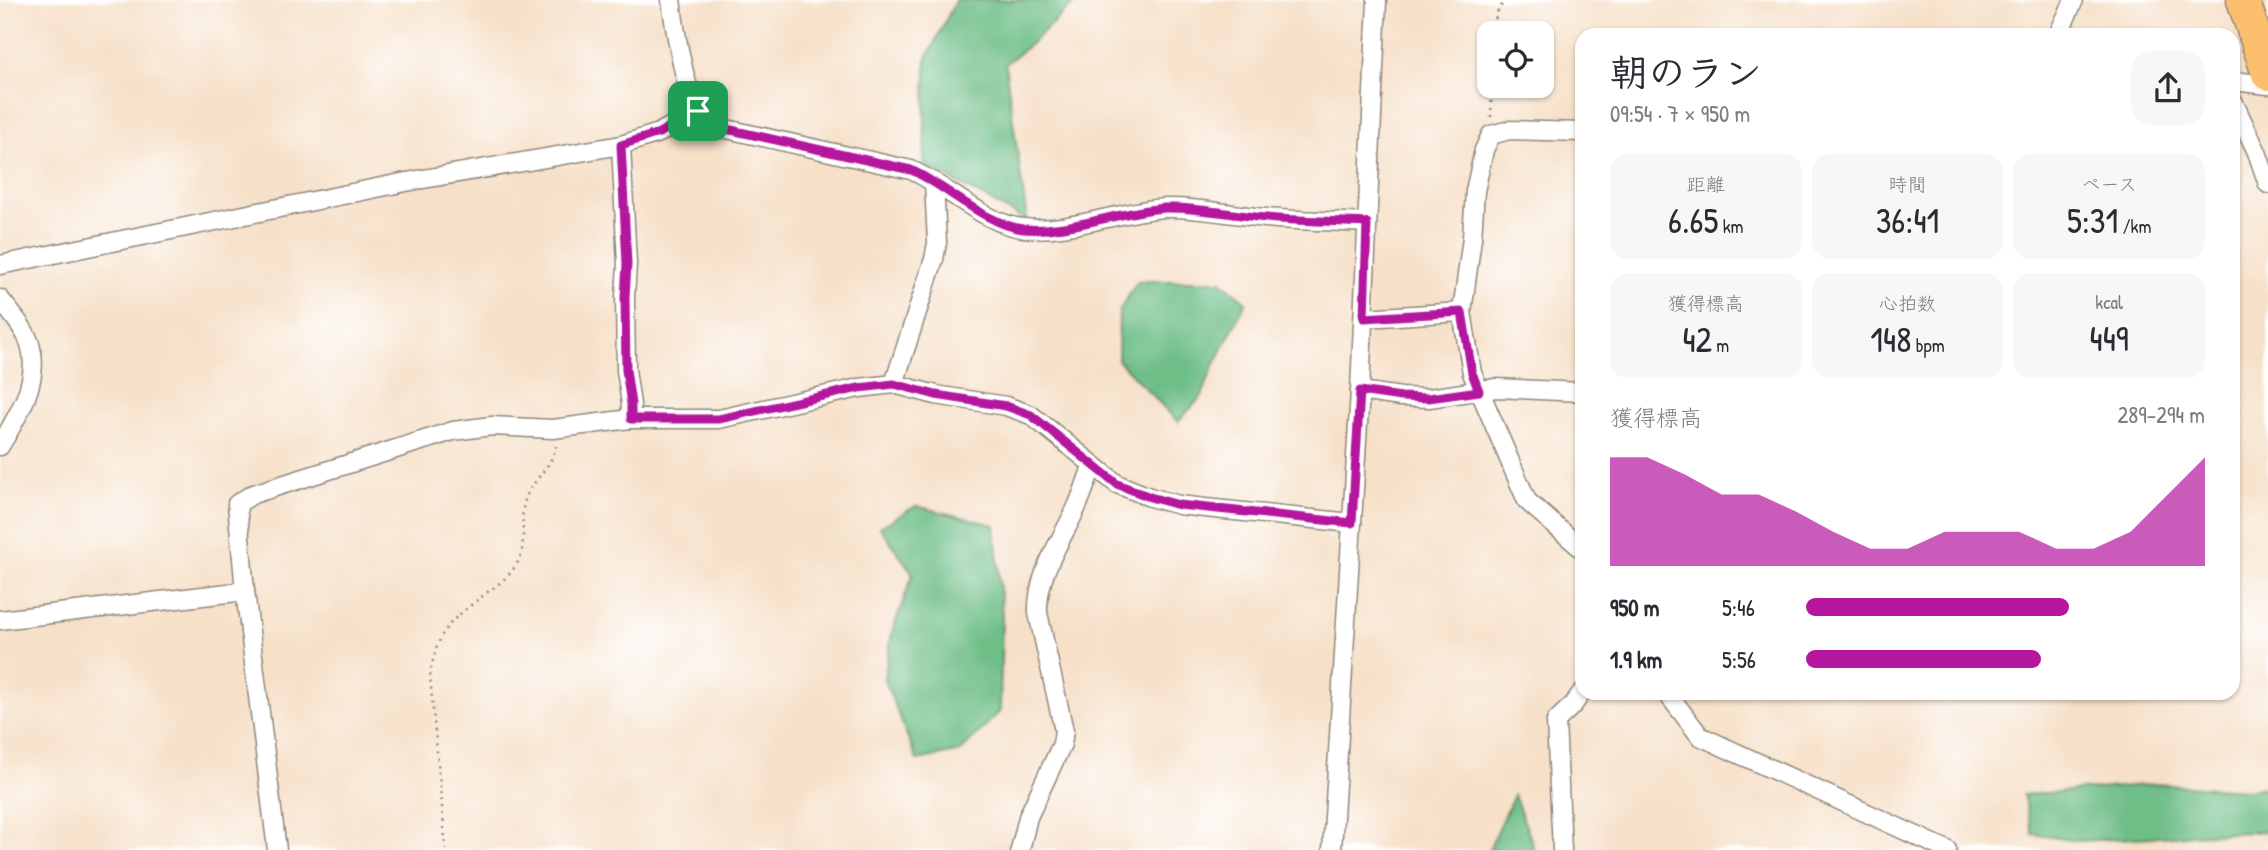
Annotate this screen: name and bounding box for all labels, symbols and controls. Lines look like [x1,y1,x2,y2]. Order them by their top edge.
map controls [1477,21,1554,98]
button: locate [1477,21,1554,98]
text: 朝のラン [1610,46,1762,98]
button: share [2131,51,2205,125]
pin [668,81,728,141]
icon: arrive [679,92,717,130]
text: 09:54 · 7 × 950 m [1610,98,1750,129]
text: 距離 [1687,171,1725,197]
text: 時間 [1888,171,1927,197]
text: ペース [2081,171,2137,197]
text: 6.65 [1668,197,1718,244]
text: 36:41 [1876,197,1939,244]
text: 5:31 [2067,197,2118,244]
text: km [1718,213,1744,239]
text: /km [2118,213,2151,239]
text: kcal [2095,289,2123,315]
text: 獲得標高 [1668,290,1744,316]
text: 心拍数 [1879,290,1936,316]
text: 449 [2090,315,2129,362]
text: 42 [1682,316,1712,363]
text: 148 [1870,316,1911,363]
text: m [1712,332,1729,358]
text: bpm [1911,332,1945,358]
text: 289–294 m [2117,399,2205,430]
text: 獲得標高 [1610,402,1702,433]
text: 950 m [1610,592,1659,623]
text: 5:46 [1722,592,1755,623]
text: 1.9 km [1610,644,1662,675]
text: 5:56 [1722,644,1756,675]

